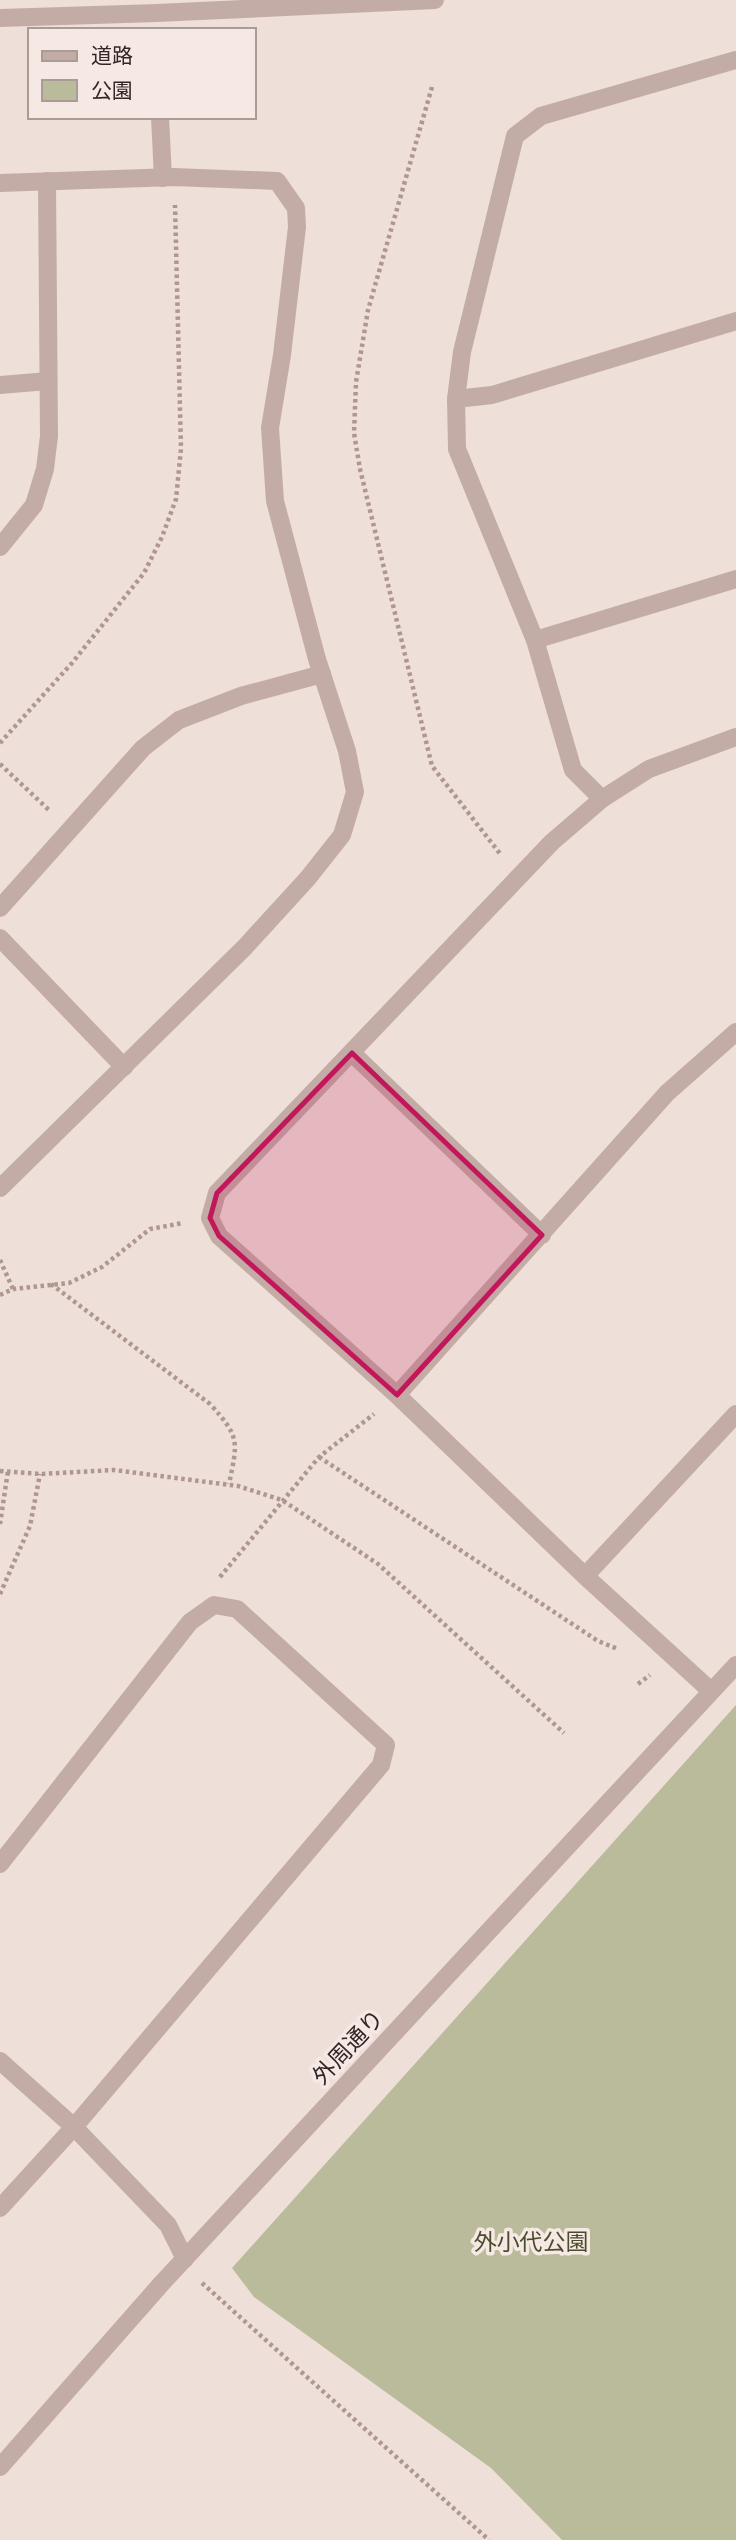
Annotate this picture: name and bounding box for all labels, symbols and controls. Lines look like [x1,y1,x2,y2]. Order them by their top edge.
legend [28,28,256,119]
text: 道路 [91,41,133,70]
text: 公園 [91,76,133,105]
street label: 外周通り [305,2002,391,2092]
park label: 外小代公園 [474,2226,589,2258]

